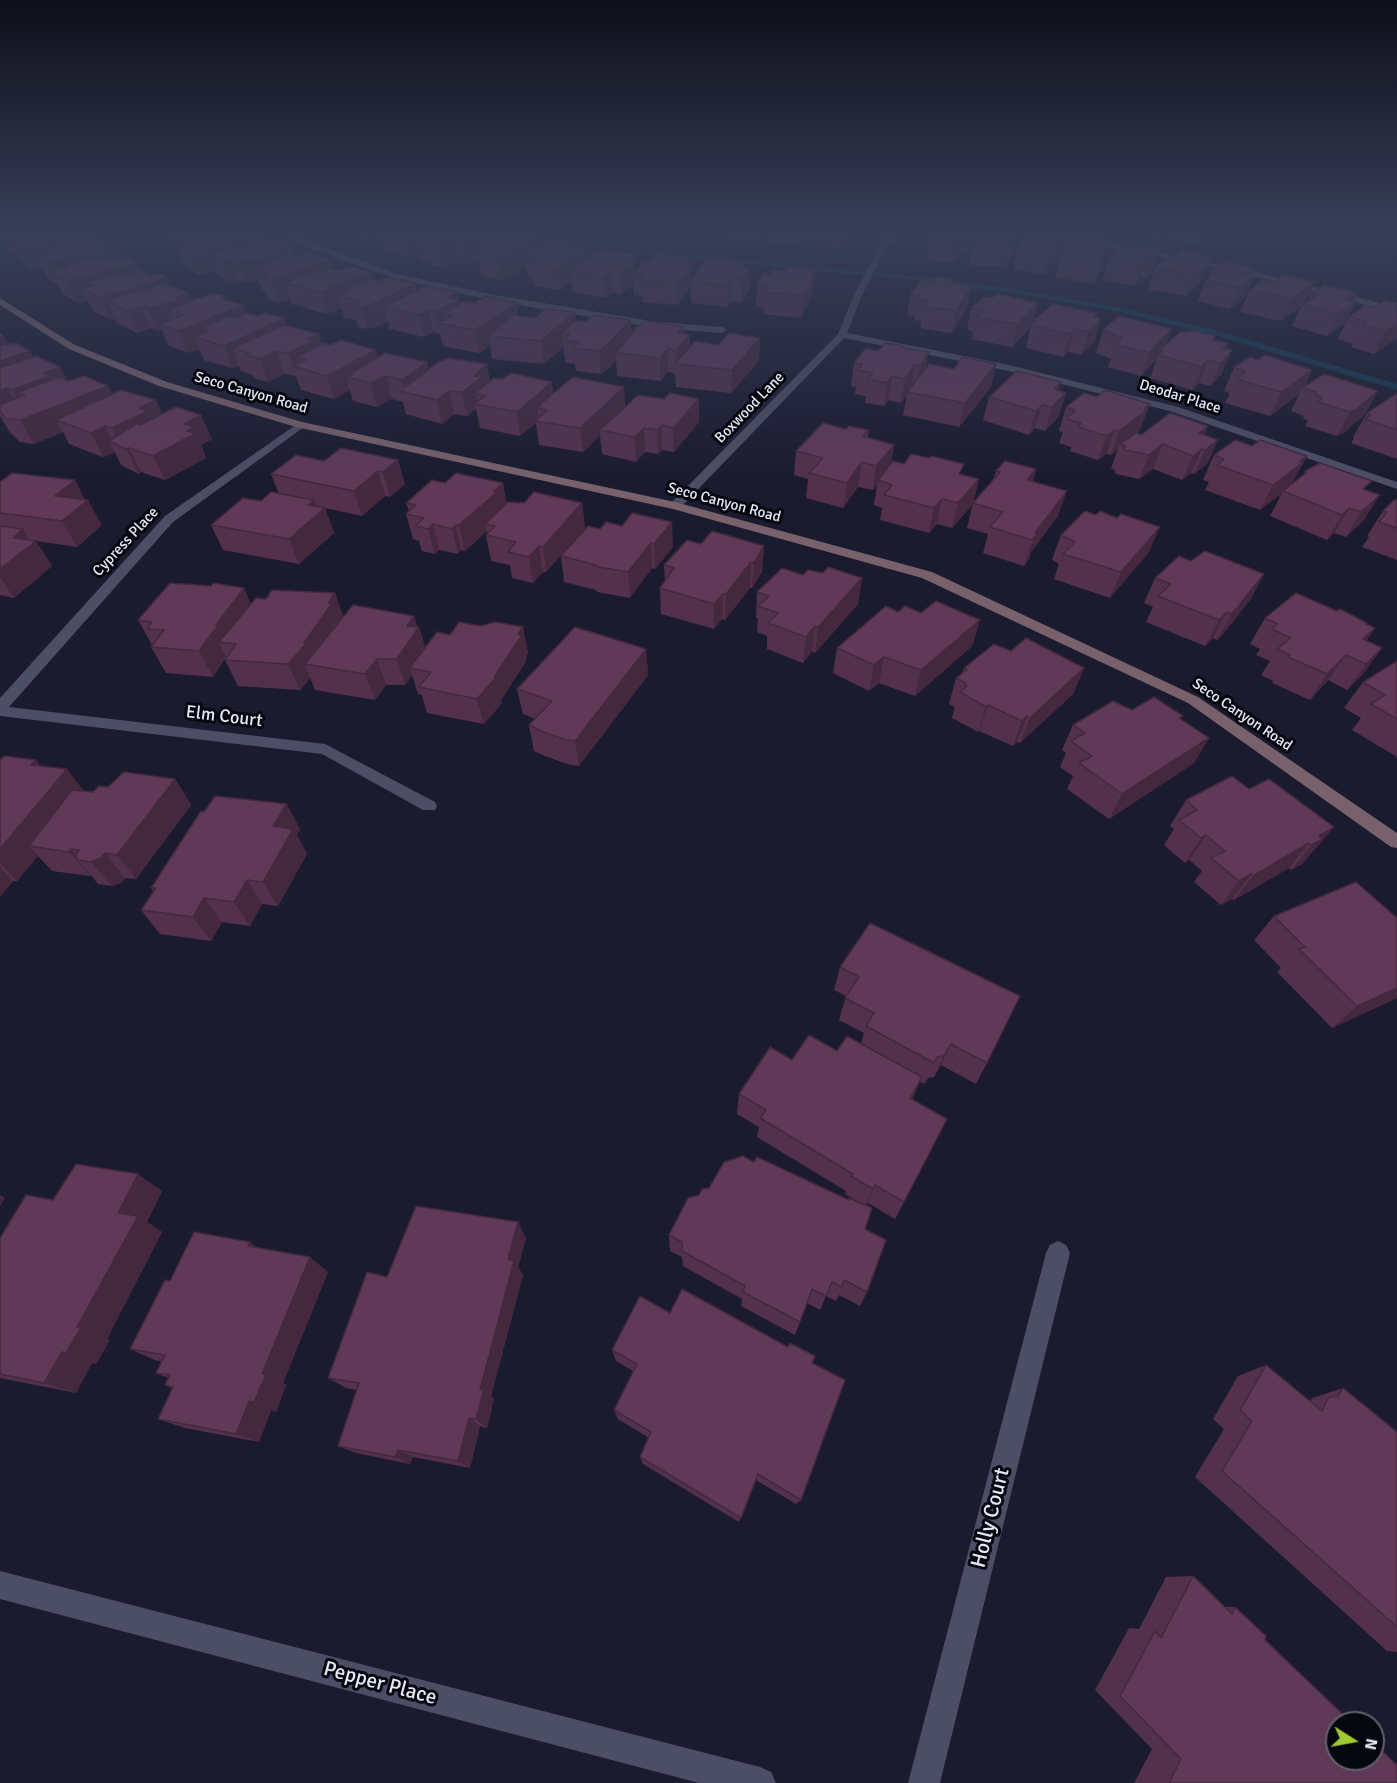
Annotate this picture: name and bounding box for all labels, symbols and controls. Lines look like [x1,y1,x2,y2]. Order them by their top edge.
street label: Seco Canyon Road [192,368,310,418]
street label: Boxwood Lane [712,369,788,447]
street label: Deodar Place [1137,376,1223,418]
street label: Seco Canyon Road [665,479,783,527]
street label: Cypress Place [89,504,163,580]
street label: Seco Canyon Road [1189,675,1295,755]
street label: Elm Court [184,702,264,732]
street label: Holly Court [966,1466,1016,1570]
street label: Pepper Place [321,1657,439,1711]
north arrow [1325,1711,1385,1771]
text: N [1360,1737,1382,1751]

